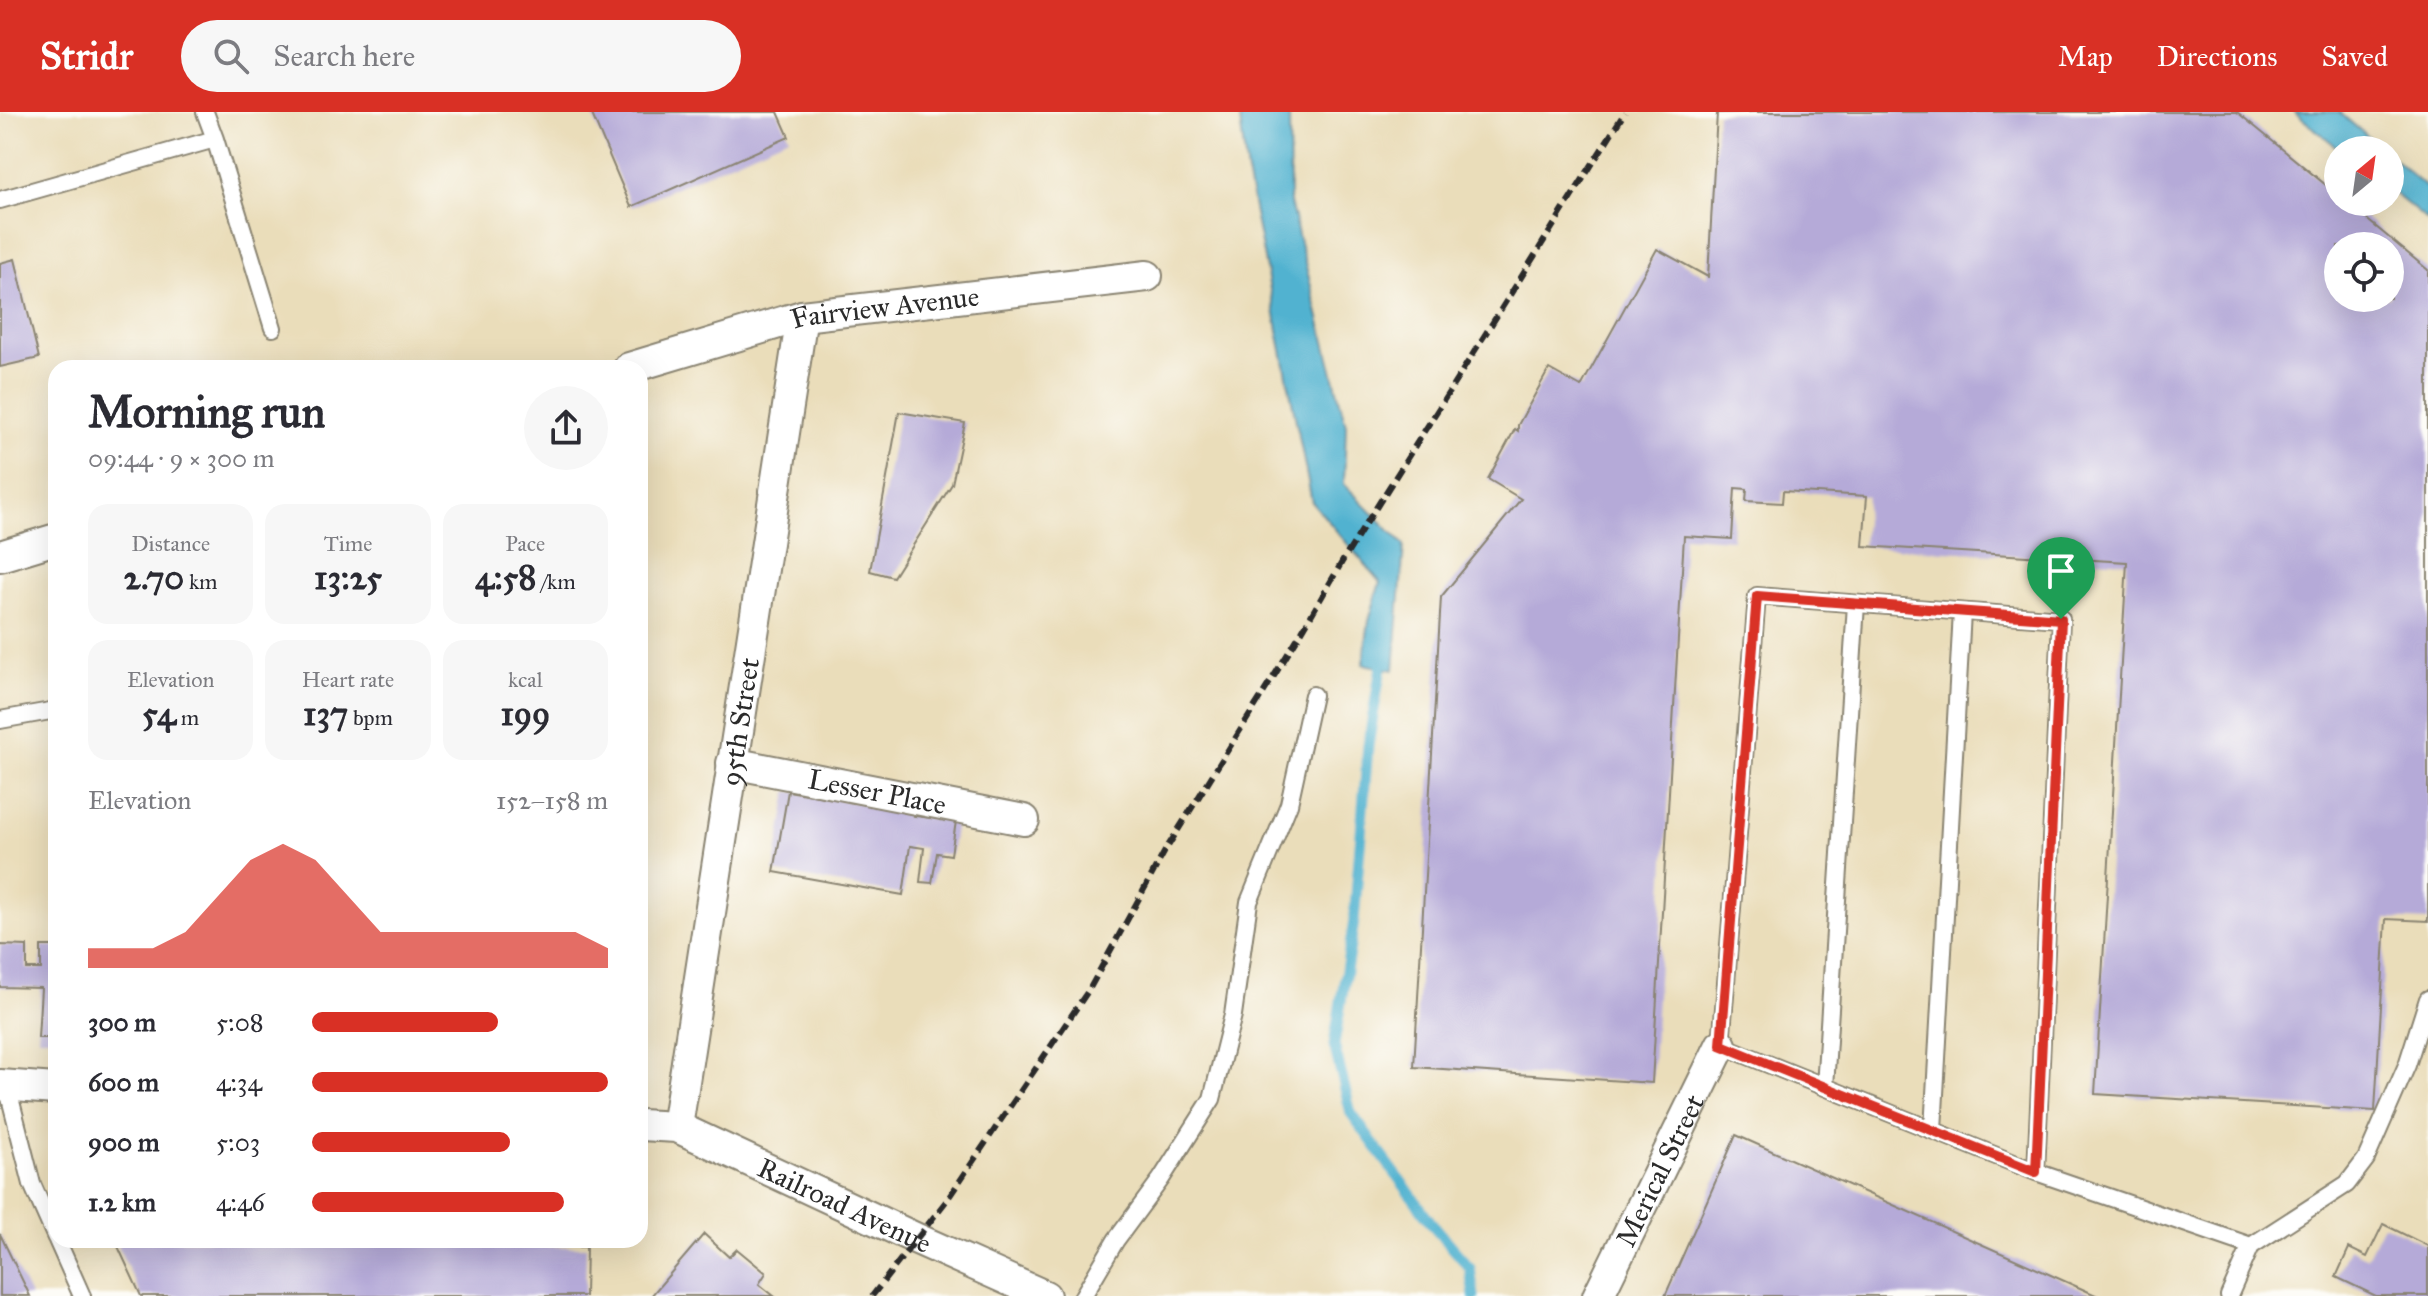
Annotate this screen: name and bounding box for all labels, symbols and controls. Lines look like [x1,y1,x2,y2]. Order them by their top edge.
search box [181,20,741,92]
text: Stridr [40,33,133,79]
icon: search [209,34,253,78]
text: Search here [273,38,415,74]
text: Map [2058,39,2113,74]
text: Directions [2157,39,2278,74]
text: Saved [2322,39,2388,74]
north arrow [2324,136,2404,216]
map controls [2324,136,2404,312]
button: locate [2324,232,2404,312]
street label: Fairview Avenue [786,278,981,336]
text: Morning run [88,385,325,439]
button: share [524,386,608,470]
text: 09:44 · 9 × 300 m [88,442,275,474]
text: Distance [131,530,210,557]
text: Time [324,530,372,557]
text: Pace [505,530,545,557]
pin [2027,537,2095,619]
icon: arrive [2039,549,2083,593]
text: 2.70 [124,557,184,598]
text: 13:25 [314,557,382,598]
text: 4:58 [475,557,536,598]
text: km [184,568,218,595]
text: /km [536,568,576,595]
street label: 95th Street [712,655,767,788]
text: Elevation [127,666,214,693]
text: Heart rate [302,666,394,693]
text: kcal [508,666,543,693]
text: 54 [142,693,176,734]
text: 137 [303,693,348,734]
text: 199 [500,693,550,734]
text: m [176,704,199,731]
text: bpm [348,704,393,731]
street label: Lesser Place [805,761,949,822]
text: Elevation [88,784,191,816]
text: 152–158 m [496,784,608,816]
text: 300 m [88,1006,156,1038]
text: 5:08 [216,1006,264,1038]
text: 600 m [88,1066,159,1098]
text: 4:34 [216,1066,262,1098]
street label: Merical Street [1608,1088,1712,1252]
text: 900 m [88,1126,160,1158]
text: 5:03 [216,1126,260,1158]
street label: Railroad Avenue [752,1150,937,1261]
text: 1.2 km [88,1186,156,1218]
text: 4:46 [216,1186,265,1218]

